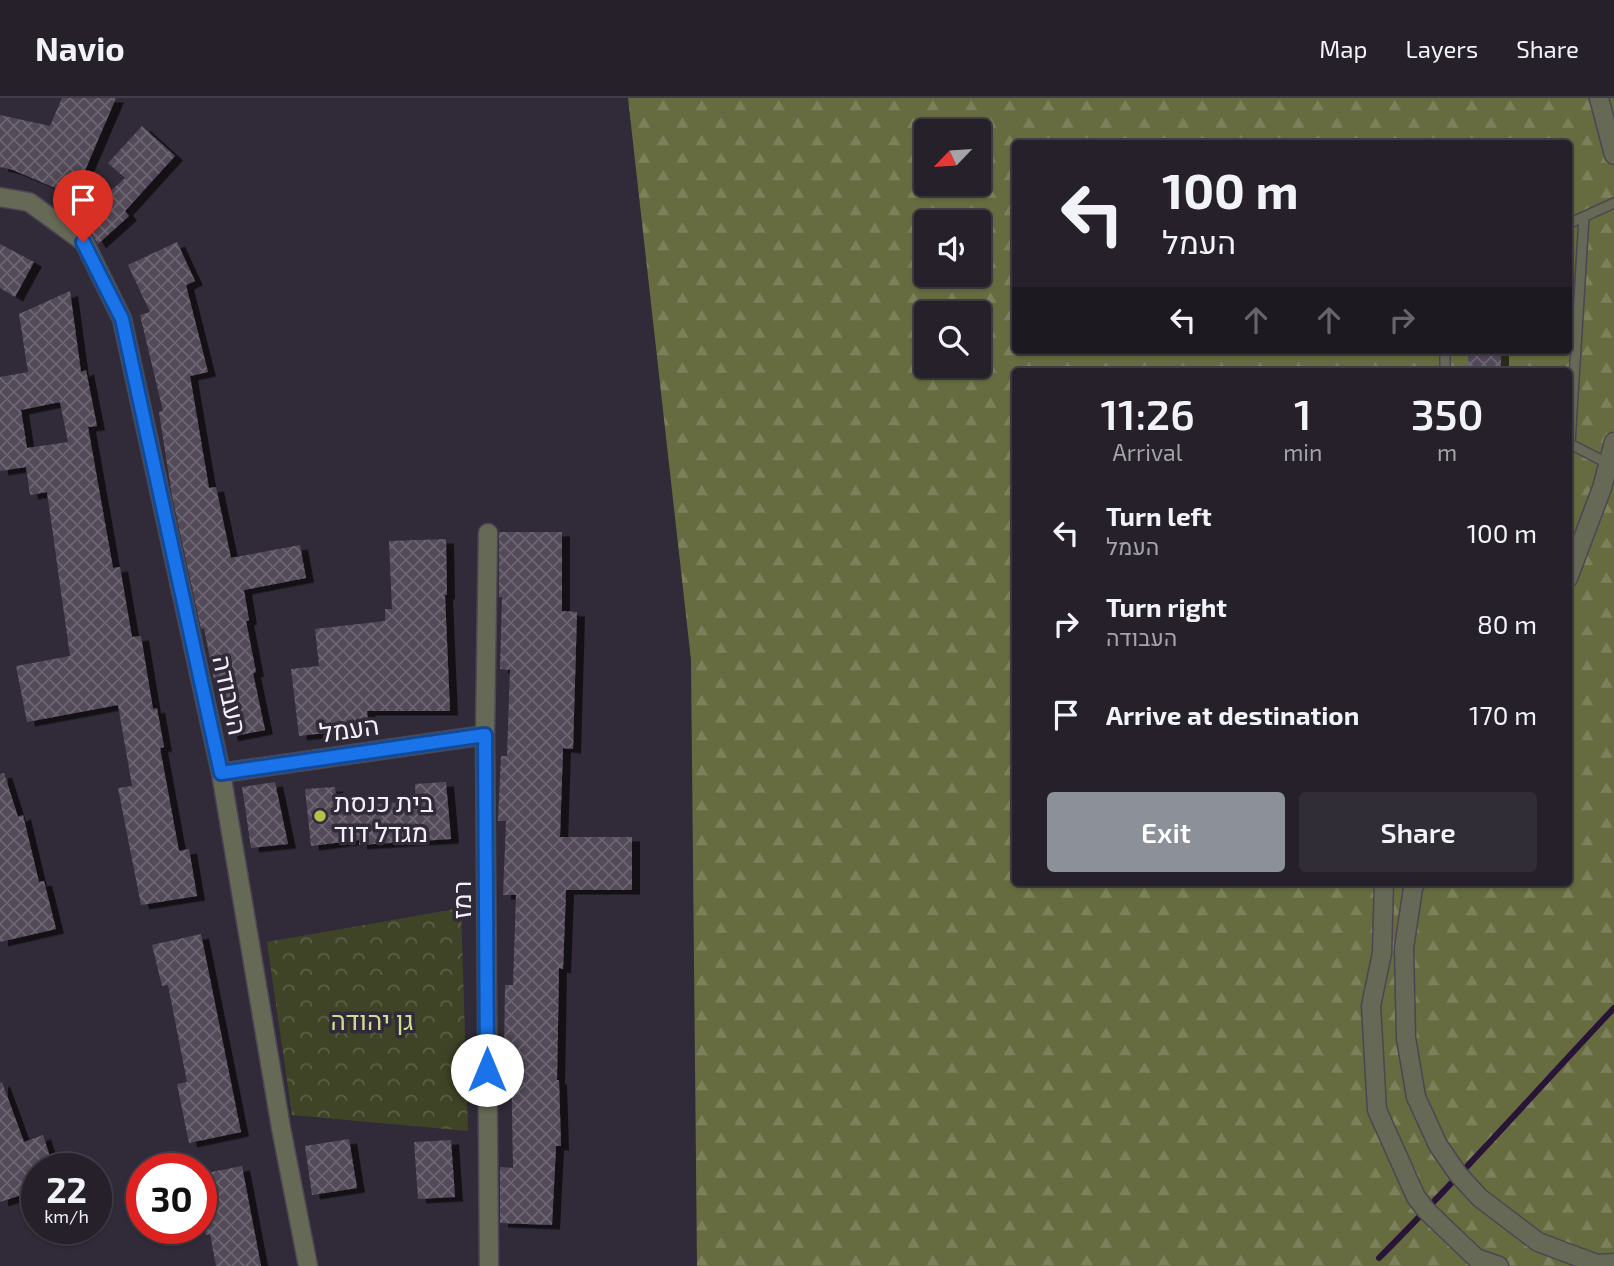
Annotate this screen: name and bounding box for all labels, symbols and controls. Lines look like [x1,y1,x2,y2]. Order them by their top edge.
text: Navio [35,28,125,68]
text: Map [1319,34,1367,63]
text: Layers [1405,34,1478,63]
text: Share [1516,34,1579,63]
north arrow [914,119,990,196]
map controls [914,119,991,378]
text: 100 m [1162,160,1299,219]
icon: left [1047,168,1138,259]
pin [53,170,113,242]
icon: arrive [64,181,102,219]
button: sound [914,210,991,287]
text: העמל [1162,222,1236,260]
button: search [914,301,991,378]
icon: left [1164,301,1202,339]
icon: ahead [1237,301,1275,339]
icon: ahead [1310,301,1348,339]
icon: right [1383,301,1421,339]
text: 11:26 [1101,388,1195,438]
text: 1 [1294,388,1312,438]
text: 350 [1411,388,1483,438]
text: Arrival [1113,438,1183,466]
text: min [1283,438,1322,466]
text: m [1437,438,1457,466]
text: Turn left [1106,500,1212,531]
icon: left [1047,514,1085,552]
text: 100 m [1467,517,1537,548]
text: העמל [1106,532,1159,560]
text: Turn right [1106,591,1227,622]
icon: right [1047,605,1085,643]
text: 80 m [1477,608,1537,639]
text: העבודה [1106,623,1177,651]
street label: העבודה [207,652,255,738]
icon: arrive [1047,696,1085,734]
text: Arrive at destination [1106,699,1359,730]
text: 170 m [1469,699,1537,730]
street label: העמל [317,708,381,748]
place label: בית כנסת מגדל דוד [334,786,434,847]
button: Exit [1047,792,1285,872]
button: Share [1299,792,1537,872]
marker: בית כנסת מגדל דוד [312,808,328,824]
street label: רמז [445,881,476,919]
park label: גן יהודה [331,1004,413,1035]
position arrow [450,1033,524,1107]
speed limit sign: 30 [126,1153,217,1244]
text: 22 [46,1168,87,1210]
text: km/h [44,1205,89,1227]

